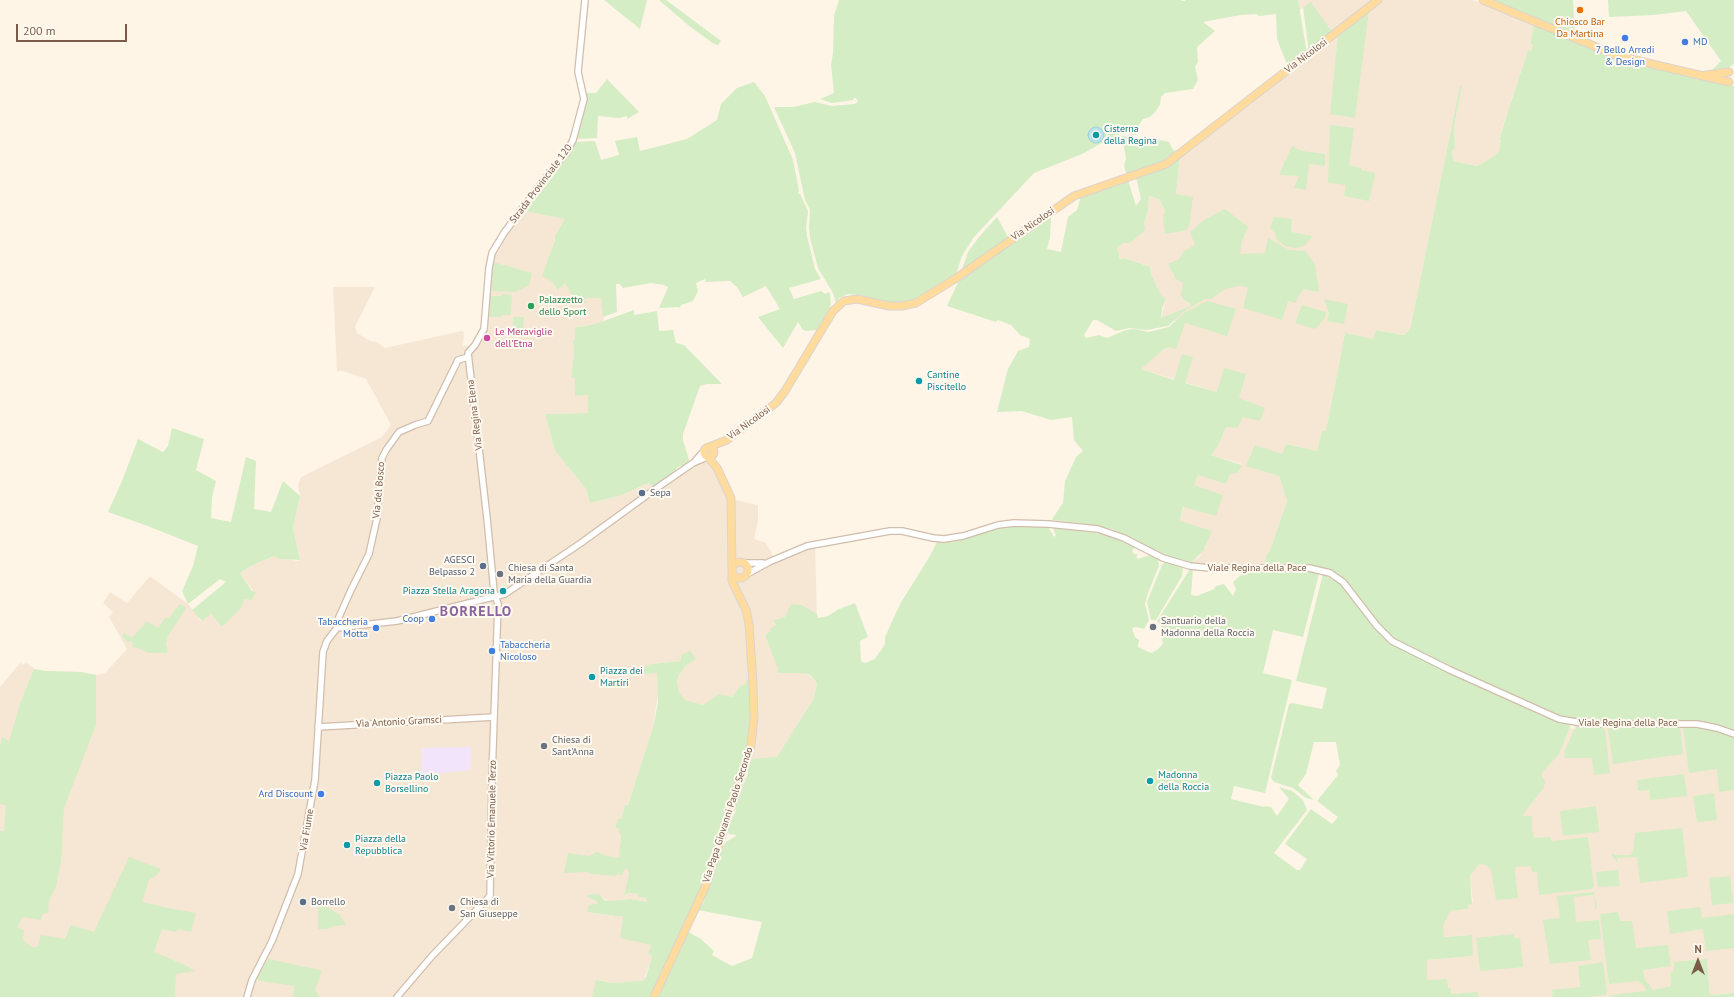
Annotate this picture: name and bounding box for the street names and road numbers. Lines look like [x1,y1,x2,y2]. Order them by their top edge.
street label: Via Nicolosi [1282,36,1330,76]
street label: Strada Provinciale 120 [507,142,575,226]
street label: Via Nicolosi [1009,205,1057,243]
street label: Via Regina Elena [465,379,485,451]
street label: Via Nicolosi [725,403,773,443]
street label: Via del Bosco [371,461,387,519]
street label: Viale Regina della Pace [1207,562,1307,574]
street label: Via Antonio Gramsci [356,714,442,730]
street label: Viale Regina della Pace [1578,717,1678,729]
street label: Via Papa Giovanni Paolo Secondo [700,746,756,884]
street label: Via Vittorio Emanuele Terzo [485,760,499,878]
street label: Via Fiume [297,808,317,852]

